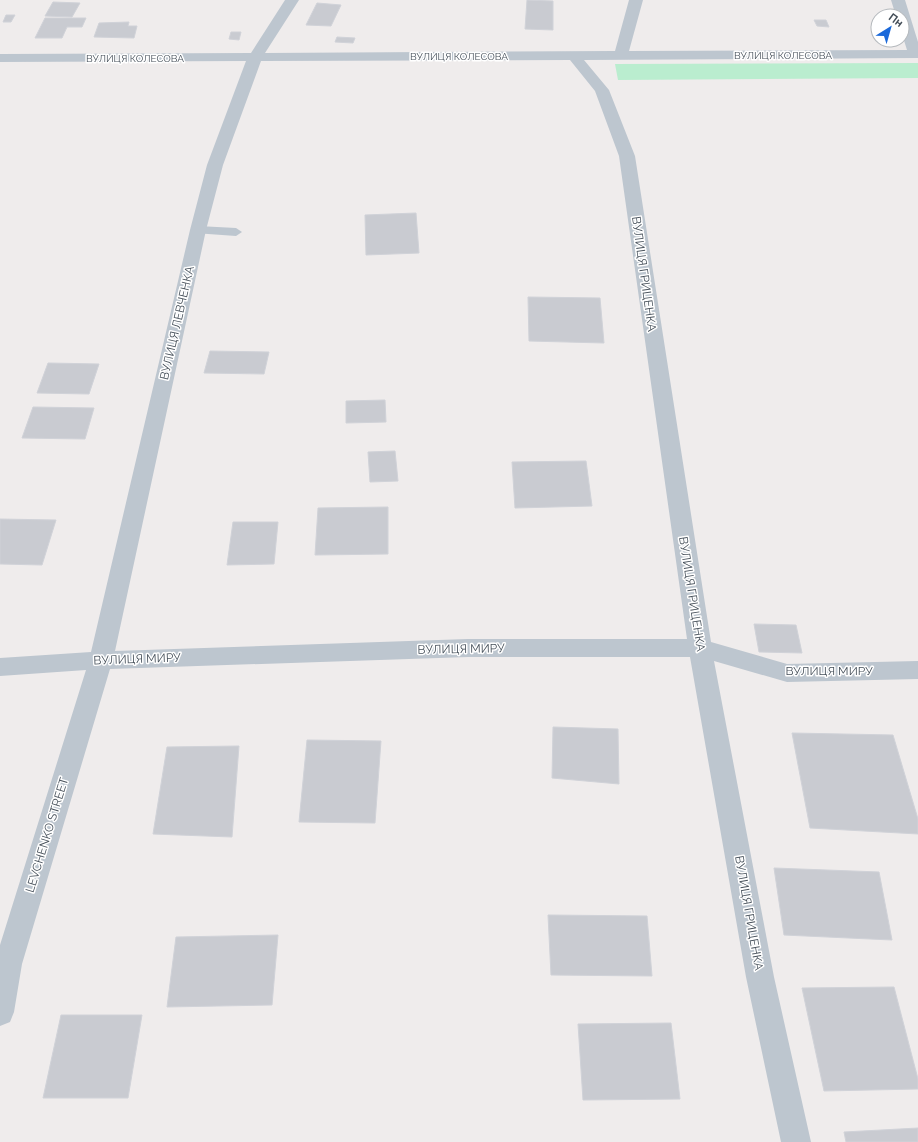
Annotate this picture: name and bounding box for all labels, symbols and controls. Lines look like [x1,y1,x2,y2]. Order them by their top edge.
north arrow [870,8,910,48]
text: Пн [886,11,905,30]
street label: ВУЛИЦЯ КОЛЕСОВА [734,50,832,61]
street label: ВУЛИЦЯ КОЛЕСОВА [410,51,508,62]
street label: ВУЛИЦЯ КОЛЕСОВА [86,53,184,64]
street label: ВУЛИЦЯ ГРИЦЕНКА [629,215,659,333]
street label: ВУЛИЦЯ ЛЕВЧЕНКА [157,265,197,381]
street label: ВУЛИЦЯ ГРИЦЕНКА [676,536,708,652]
street label: ВУЛИЦЯ МИРУ [417,641,505,657]
street label: ВУЛИЦЯ МИРУ [93,650,181,668]
street label: ВУЛИЦЯ МИРУ [785,664,873,678]
street label: LEVCHENKO STREET [23,775,71,894]
street label: ВУЛИЦЯ ГРИЦЕНКА [732,855,766,971]

